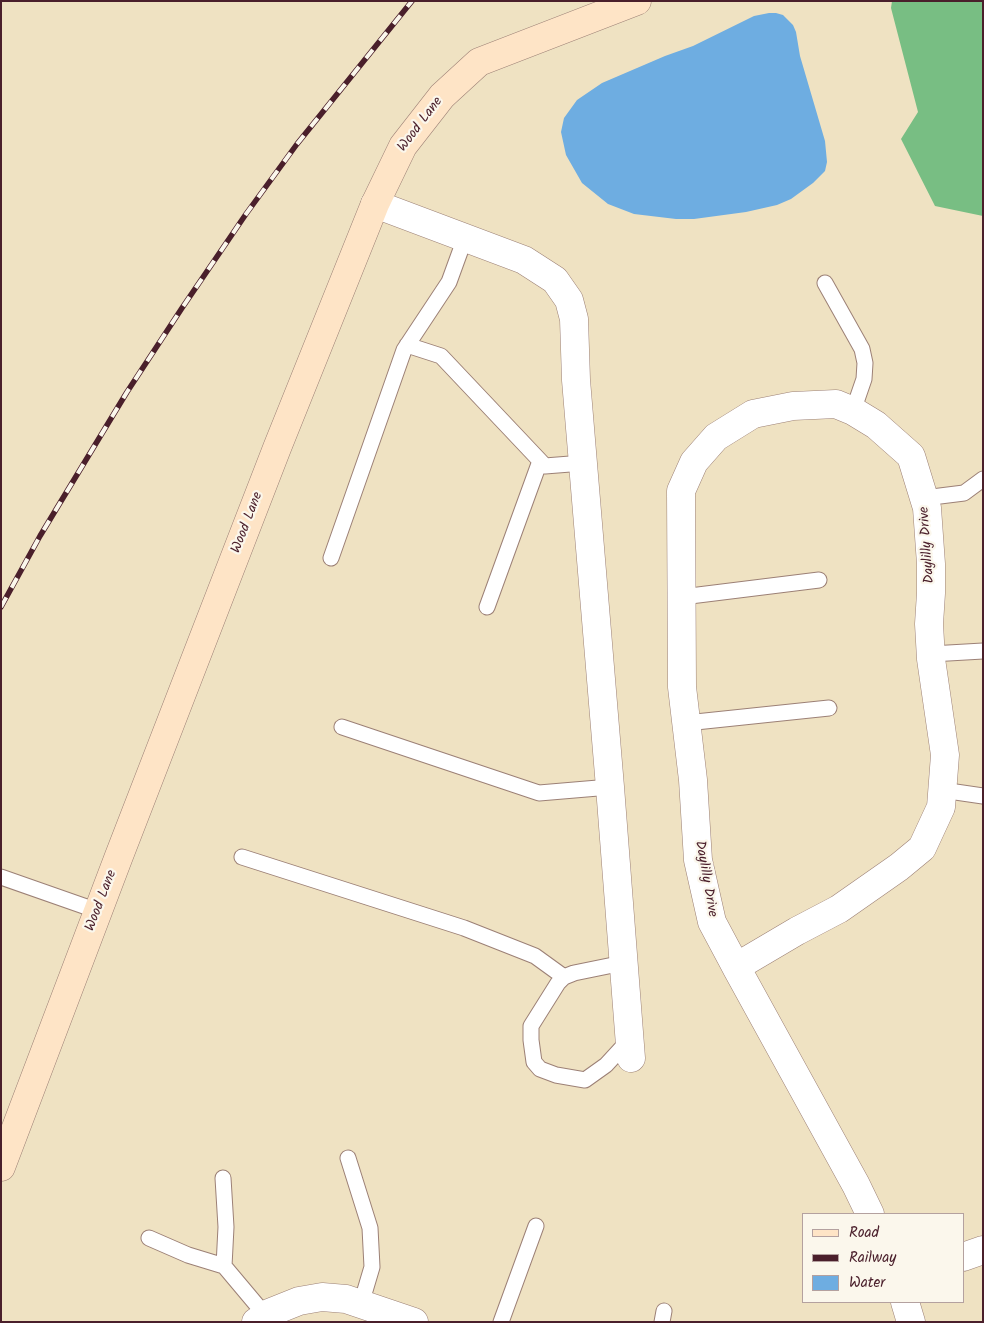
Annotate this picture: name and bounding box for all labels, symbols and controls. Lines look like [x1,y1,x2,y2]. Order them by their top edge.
street label: Wood Lane [395,94,447,156]
street label: Wood Lane [229,490,267,556]
street label: Daylilly Drive [917,506,939,584]
street label: Daylilly Drive [690,840,720,918]
street label: Wood Lane [83,868,121,934]
legend [802,1213,964,1303]
text: Road [849,1221,879,1245]
text: Railway [849,1246,896,1270]
text: Water [849,1271,885,1295]

